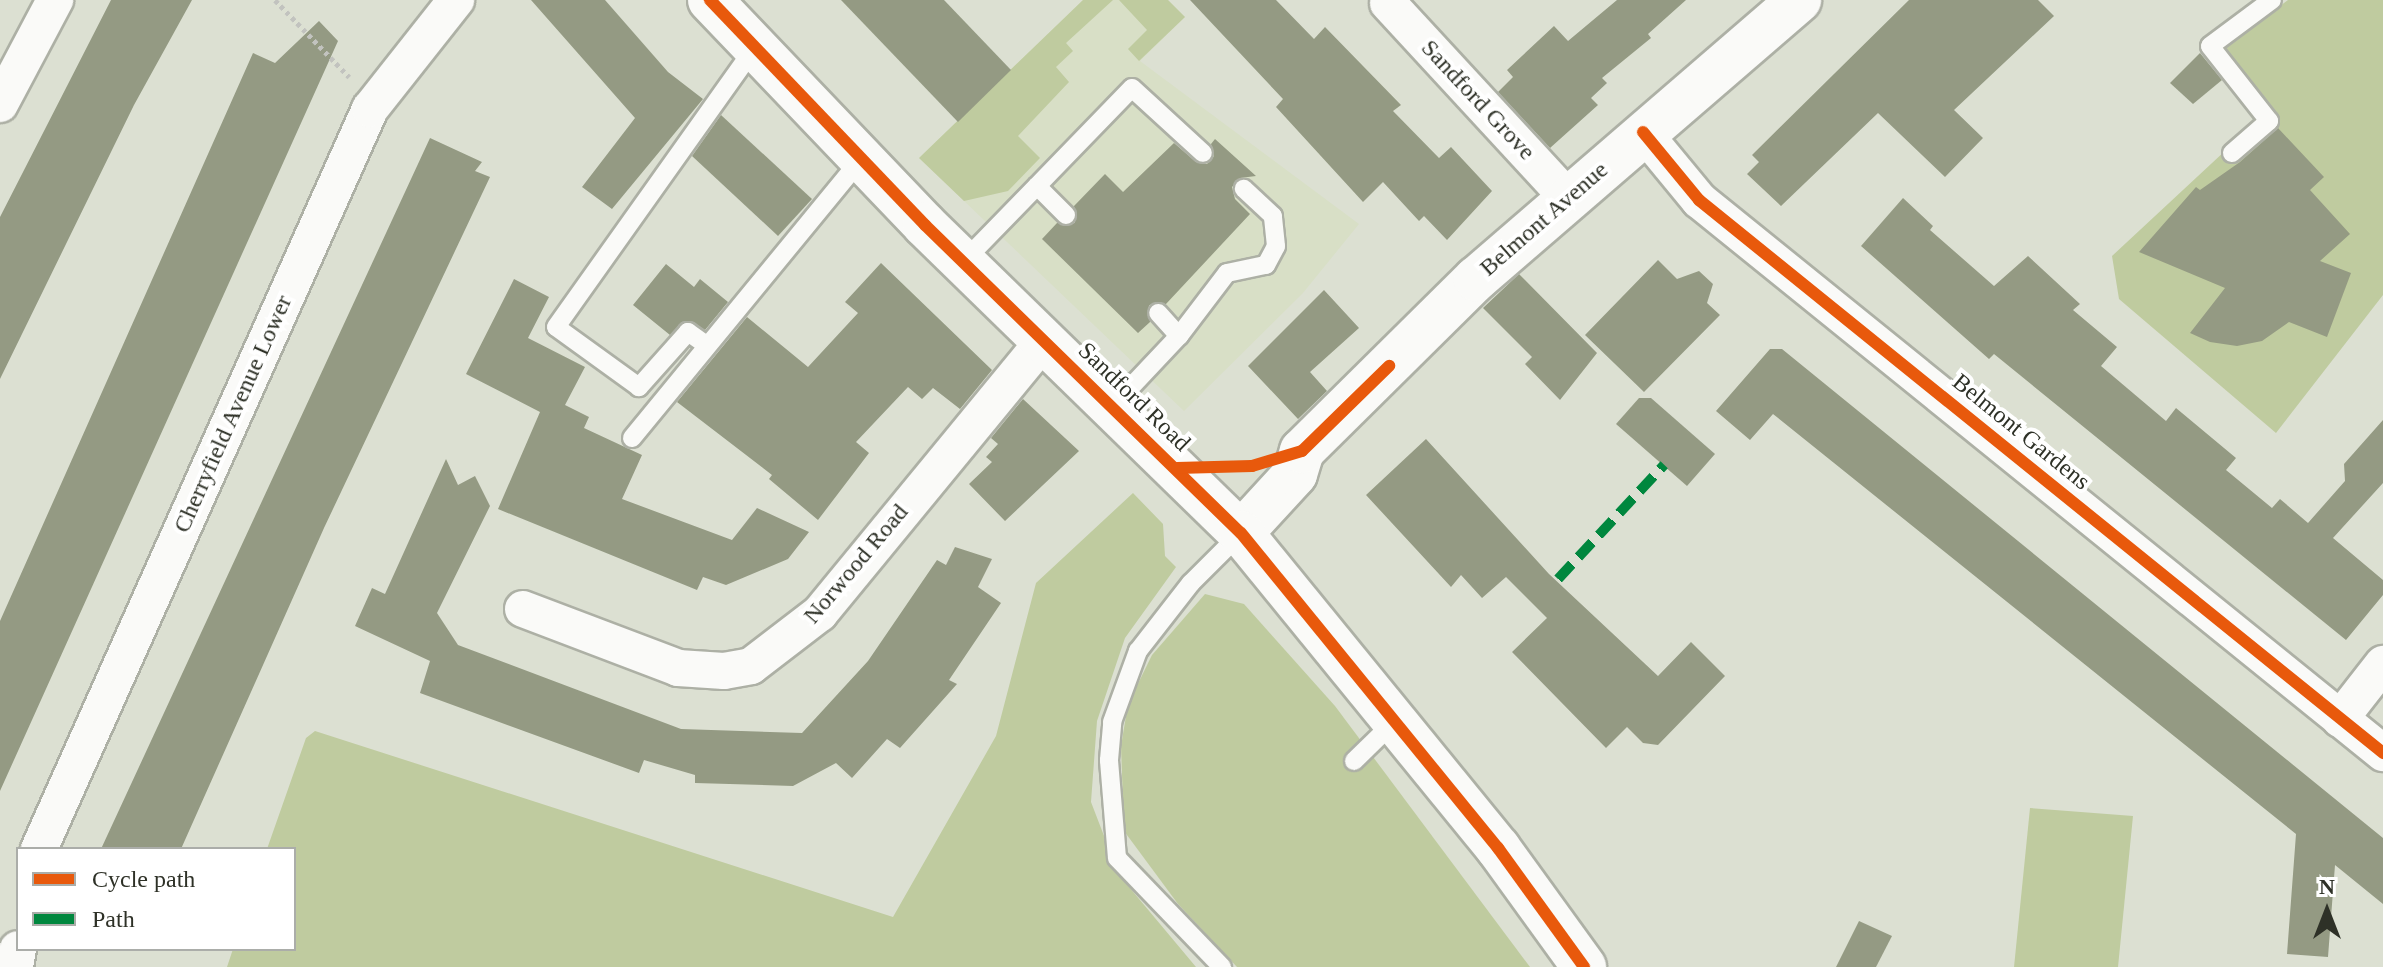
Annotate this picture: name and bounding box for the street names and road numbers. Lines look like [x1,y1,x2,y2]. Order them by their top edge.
street label: Sandford Grove [1415,34,1541,166]
street label: Belmont Avenue [1474,155,1614,283]
street label: Cherryfield Avenue Lower [167,290,299,538]
street label: Sandford Road [1072,336,1196,458]
street label: Belmont Gardens [1946,368,2096,496]
street label: Norwood Road [798,498,914,630]

